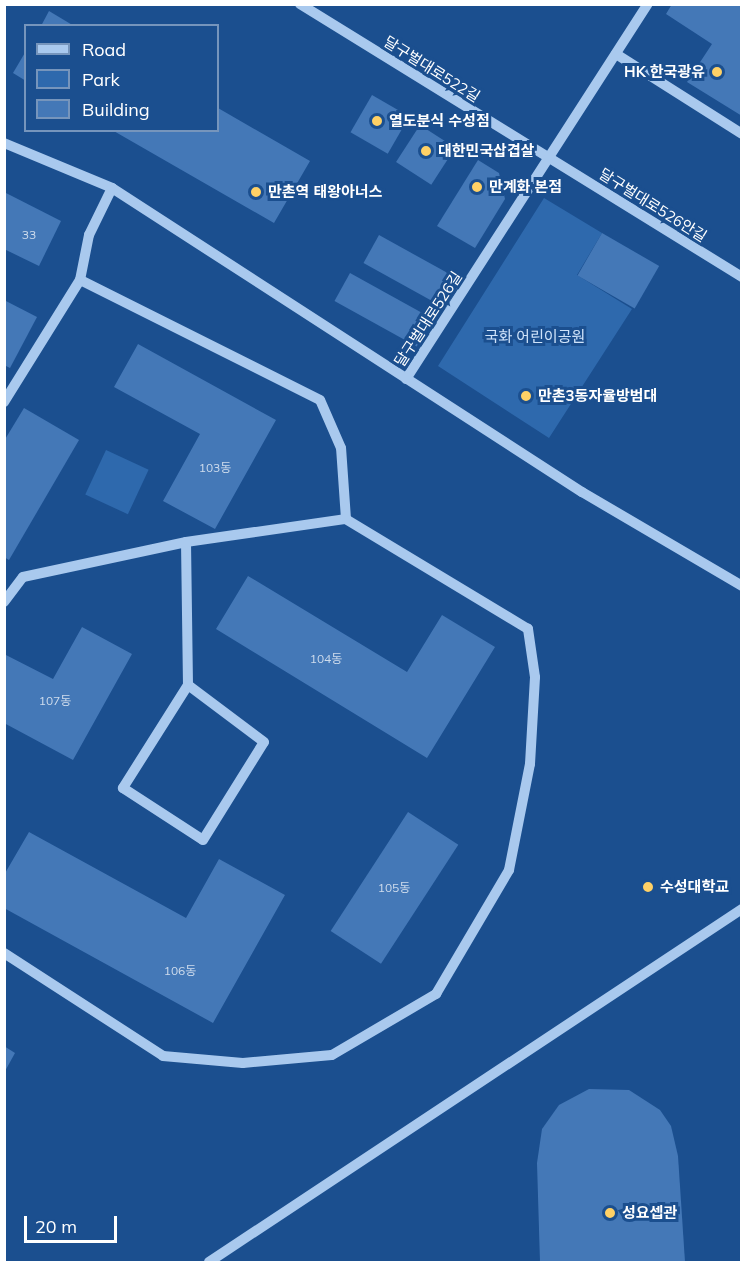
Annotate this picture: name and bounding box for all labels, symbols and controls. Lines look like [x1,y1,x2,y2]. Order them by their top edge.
legend [24,24,219,132]
street label: 달구벌대로522길 [381,32,483,106]
text: Road [82,38,126,61]
place label: HK 한국광유 [624,63,705,81]
marker: HK 한국광유 [710,65,724,79]
text: Park [82,68,120,91]
text: Building [82,98,150,121]
place label: 열도분식 수성점 [389,112,490,130]
marker: 열도분식 수성점 [370,114,384,128]
place label: 대한민국삽겹살 [438,142,535,160]
marker: 대한민국삽겹살 [419,144,433,158]
street label: 달구벌대로526안길 [596,165,710,245]
place label: 만계화 본점 [489,178,562,196]
marker: 만계화 본점 [470,180,484,194]
place label: 만촌역 태왕아너스 [268,183,383,201]
marker: 만촌역 태왕아너스 [249,185,263,199]
house number: 33 [22,228,36,242]
street label: 달구벌대로526길 [391,268,465,370]
park label: 국화 어린이공원 [485,328,585,346]
place label: 만촌3동자율방범대 [538,387,657,405]
marker: 만촌3동자율방범대 [519,389,533,403]
house number: 103동 [199,461,231,475]
house number: 104동 [310,652,342,666]
house number: 107동 [39,694,71,708]
place label: 수성대학교 [660,878,729,896]
marker: 수성대학교 [641,880,655,894]
house number: 105동 [378,881,410,895]
house number: 106동 [164,964,196,978]
scale bar [27,1204,120,1242]
place label: 성요셉관 [622,1204,677,1222]
marker: 성요셉관 [603,1206,617,1220]
text: 20 m [35,1215,77,1238]

